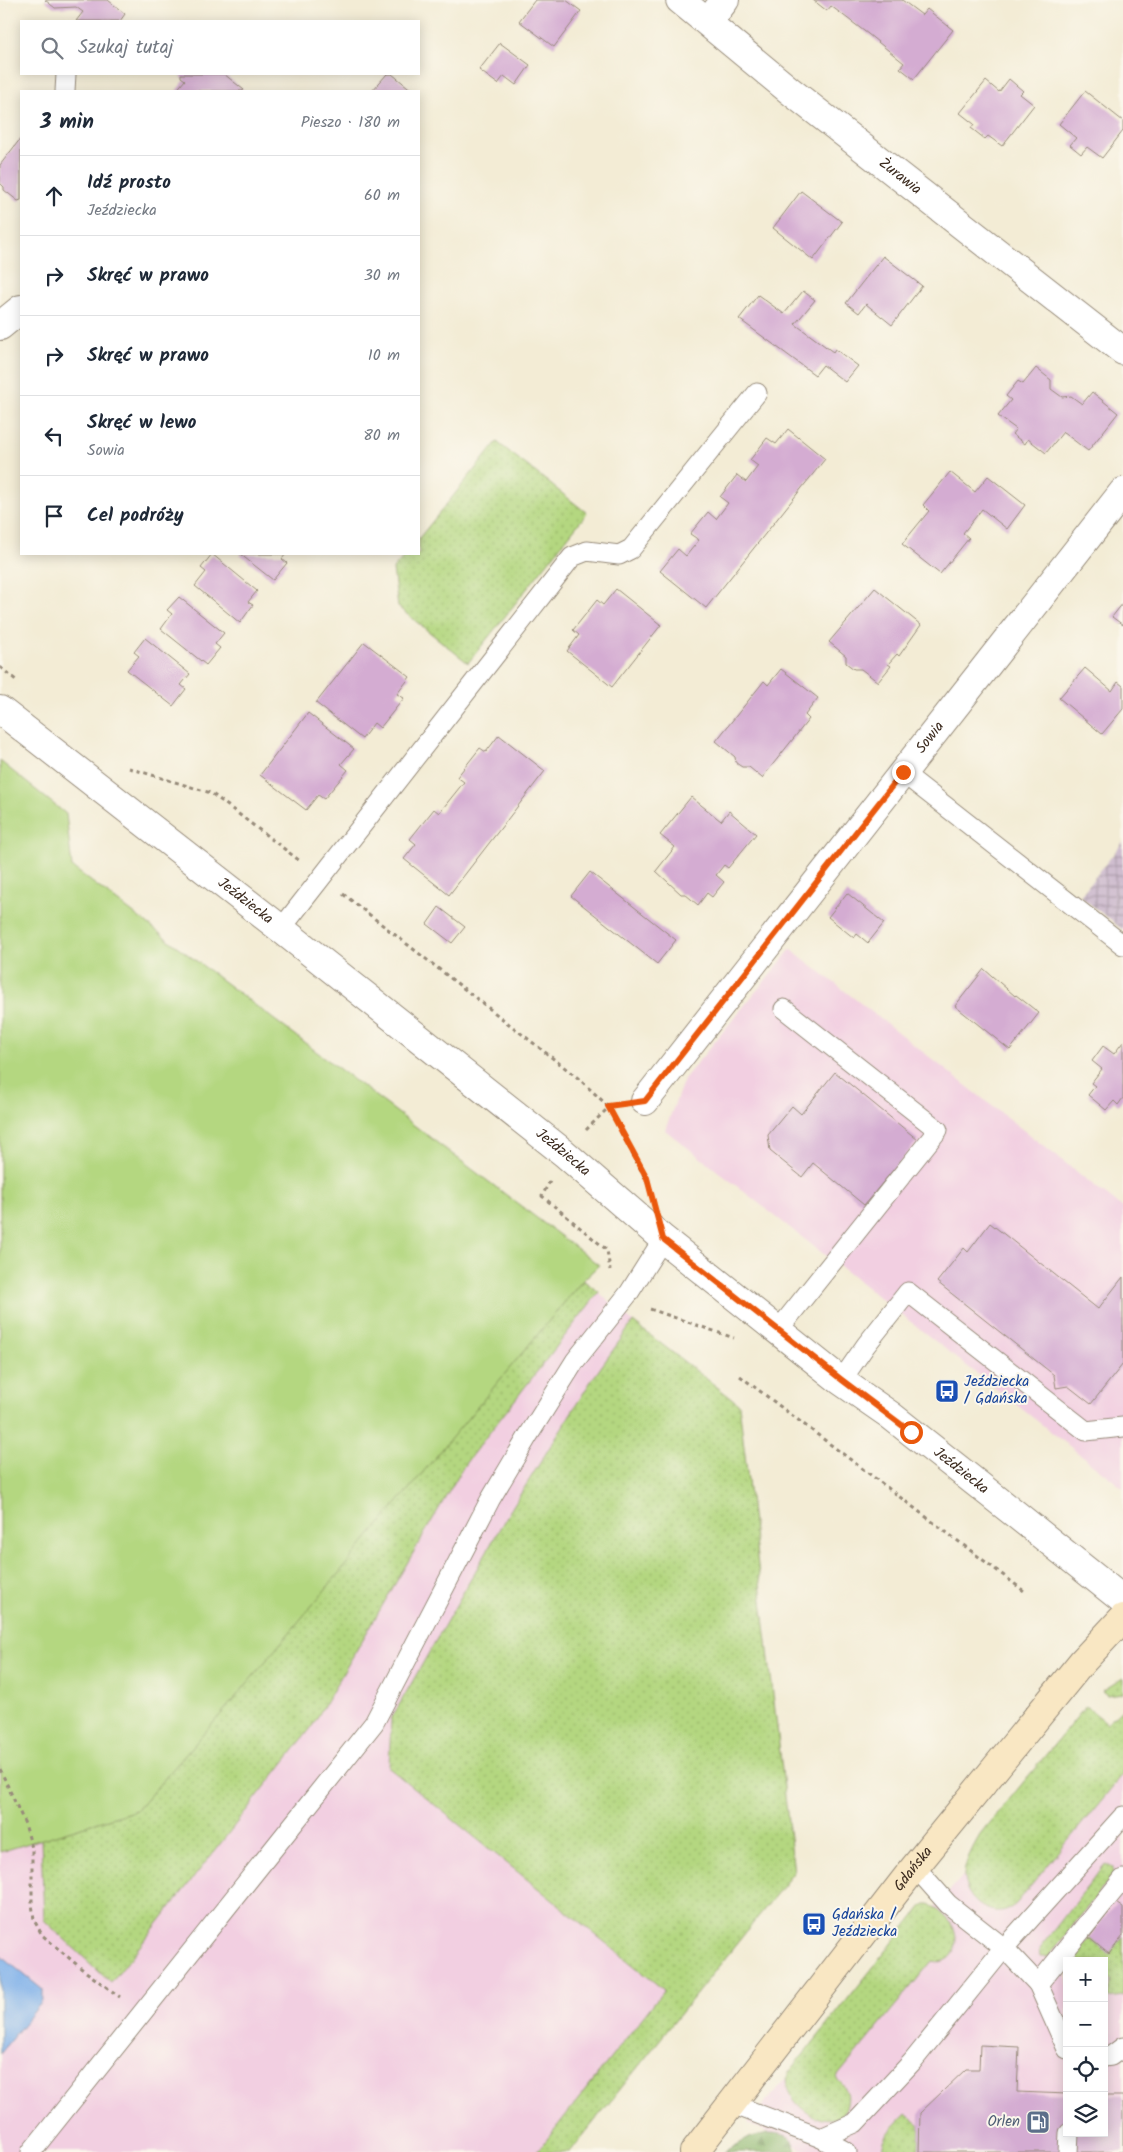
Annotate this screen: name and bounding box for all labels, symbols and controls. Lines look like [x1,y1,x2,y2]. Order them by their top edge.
search box [20,20,420,75]
text: Szukaj tutaj [78,33,173,63]
icon: search [38,34,66,62]
text: 3 min [40,106,94,139]
text: Pieszo · 180 m [301,110,400,135]
street label: Żurawia [873,152,927,201]
text: Idź prosto [87,168,171,198]
icon: ahead [40,182,68,210]
text: 60 m [364,183,400,208]
text: Jeździecka [87,198,157,223]
text: Skręć w prawo [87,261,209,291]
icon: right [40,262,68,290]
text: 30 m [364,263,400,288]
text: Skręć w prawo [87,341,209,371]
icon: right [40,342,68,370]
text: 10 m [368,343,400,368]
text: Skręć w lewo [87,408,196,438]
icon: left [40,422,68,450]
text: 80 m [363,423,400,448]
text: Sowia [87,438,125,463]
text: Cel podróży [87,501,184,531]
icon: arrive [40,502,68,530]
street label: Sowia [910,716,951,759]
route end [892,761,915,784]
street label: Jeździecka [212,872,279,931]
street label: Jeździecka [530,1123,596,1183]
place label: Jeździecka / Gdańska [964,1370,1029,1411]
bus stop icon: Jeździecka / Gdańska [934,1378,960,1404]
route start [900,1421,923,1444]
street label: Jeździecka [928,1441,994,1501]
street label: Gdańska [888,1841,939,1897]
place label: Gdańska / Jeździecka [832,1903,897,1944]
bus stop icon: Gdańska / Jeździecka [801,1911,827,1937]
map controls [1063,1957,1108,2137]
button: + [1063,1957,1108,2002]
button: − [1063,2002,1108,2047]
button: locate [1063,2047,1108,2092]
button: layers [1063,2092,1108,2137]
fuel station icon: Orlen [1025,2109,1051,2135]
place label: Orlen [987,2110,1020,2134]

